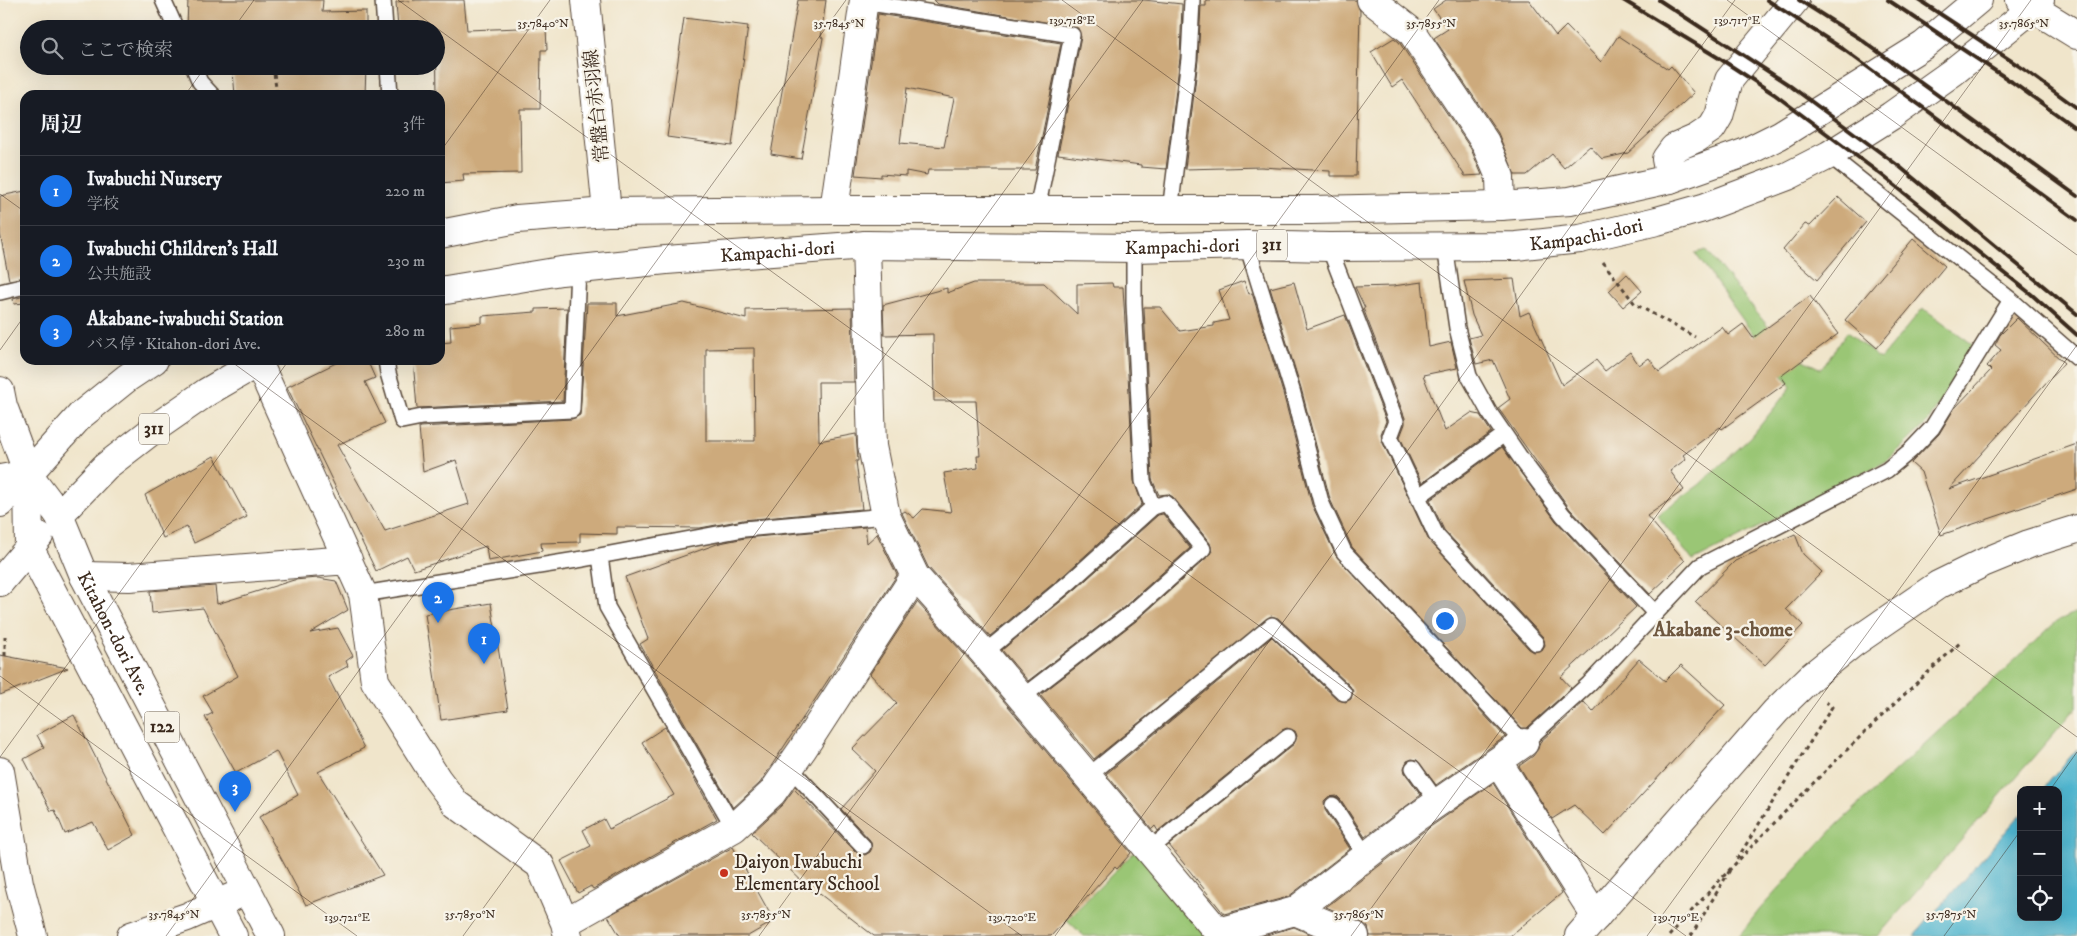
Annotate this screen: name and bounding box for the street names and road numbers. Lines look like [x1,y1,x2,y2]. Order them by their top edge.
street label: 常盤台赤羽線 [580,48,614,164]
street label: Kampachi-dori [1528,213,1645,256]
road number: 311 [1257,230,1287,260]
street label: Kampachi-dori [1125,234,1240,260]
street label: Kampachi-dori [719,236,836,267]
road number: 311 [139,414,169,444]
street label: Kitahon-dori Ave. [72,568,155,699]
road number: 122 [144,712,180,742]

